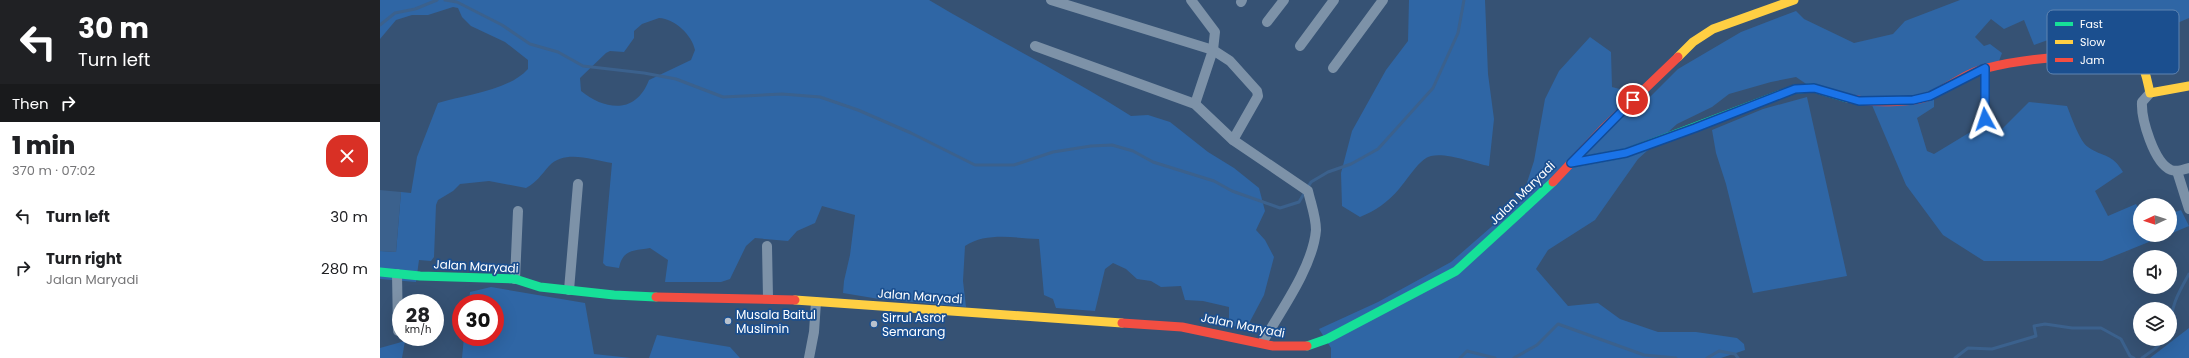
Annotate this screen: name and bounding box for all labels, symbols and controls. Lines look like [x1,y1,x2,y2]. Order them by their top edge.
text: 30 m [78,9,149,48]
legend [2047,10,2179,74]
icon: left [12,16,64,68]
text: Fast [2080,16,2103,32]
text: Slow [2080,34,2105,50]
text: Turn left [78,47,150,72]
text: Jam [2080,52,2105,68]
pin [1616,83,1650,117]
icon: arrive [1622,89,1644,111]
icon: right [57,92,79,114]
text: Then [12,93,49,114]
position arrow [1964,98,2006,140]
text: 1 min [12,129,75,162]
button: close [326,135,368,177]
street label: Jalan Maryadi [1485,157,1559,229]
text: 370 m · 07:02 [12,161,95,180]
north arrow [2133,198,2177,242]
map controls [2133,198,2177,346]
icon: left [12,205,34,227]
text: Turn left [46,206,110,227]
text: 30 m [330,206,368,227]
text: Turn right [46,248,122,269]
button: sound [2133,250,2177,294]
street label: Jalan Maryadi [433,255,519,277]
icon: right [12,257,34,279]
text: 280 m [321,258,368,279]
text: Jalan Maryadi [46,270,138,289]
street label: Jalan Maryadi [877,285,963,307]
speed limit sign: 30 [452,294,504,346]
text: 28 [406,301,430,329]
button: layers [2133,302,2177,346]
place label: Musala Baitul Muslimin [736,306,816,337]
place label: Sirrul Asror Semarang [882,309,946,340]
street label: Jalan Maryadi [1200,309,1287,341]
marker: Musala Baitul Muslimin [723,316,733,326]
marker: Sirrul Asror Semarang [869,319,879,329]
text: km/h [405,322,431,337]

